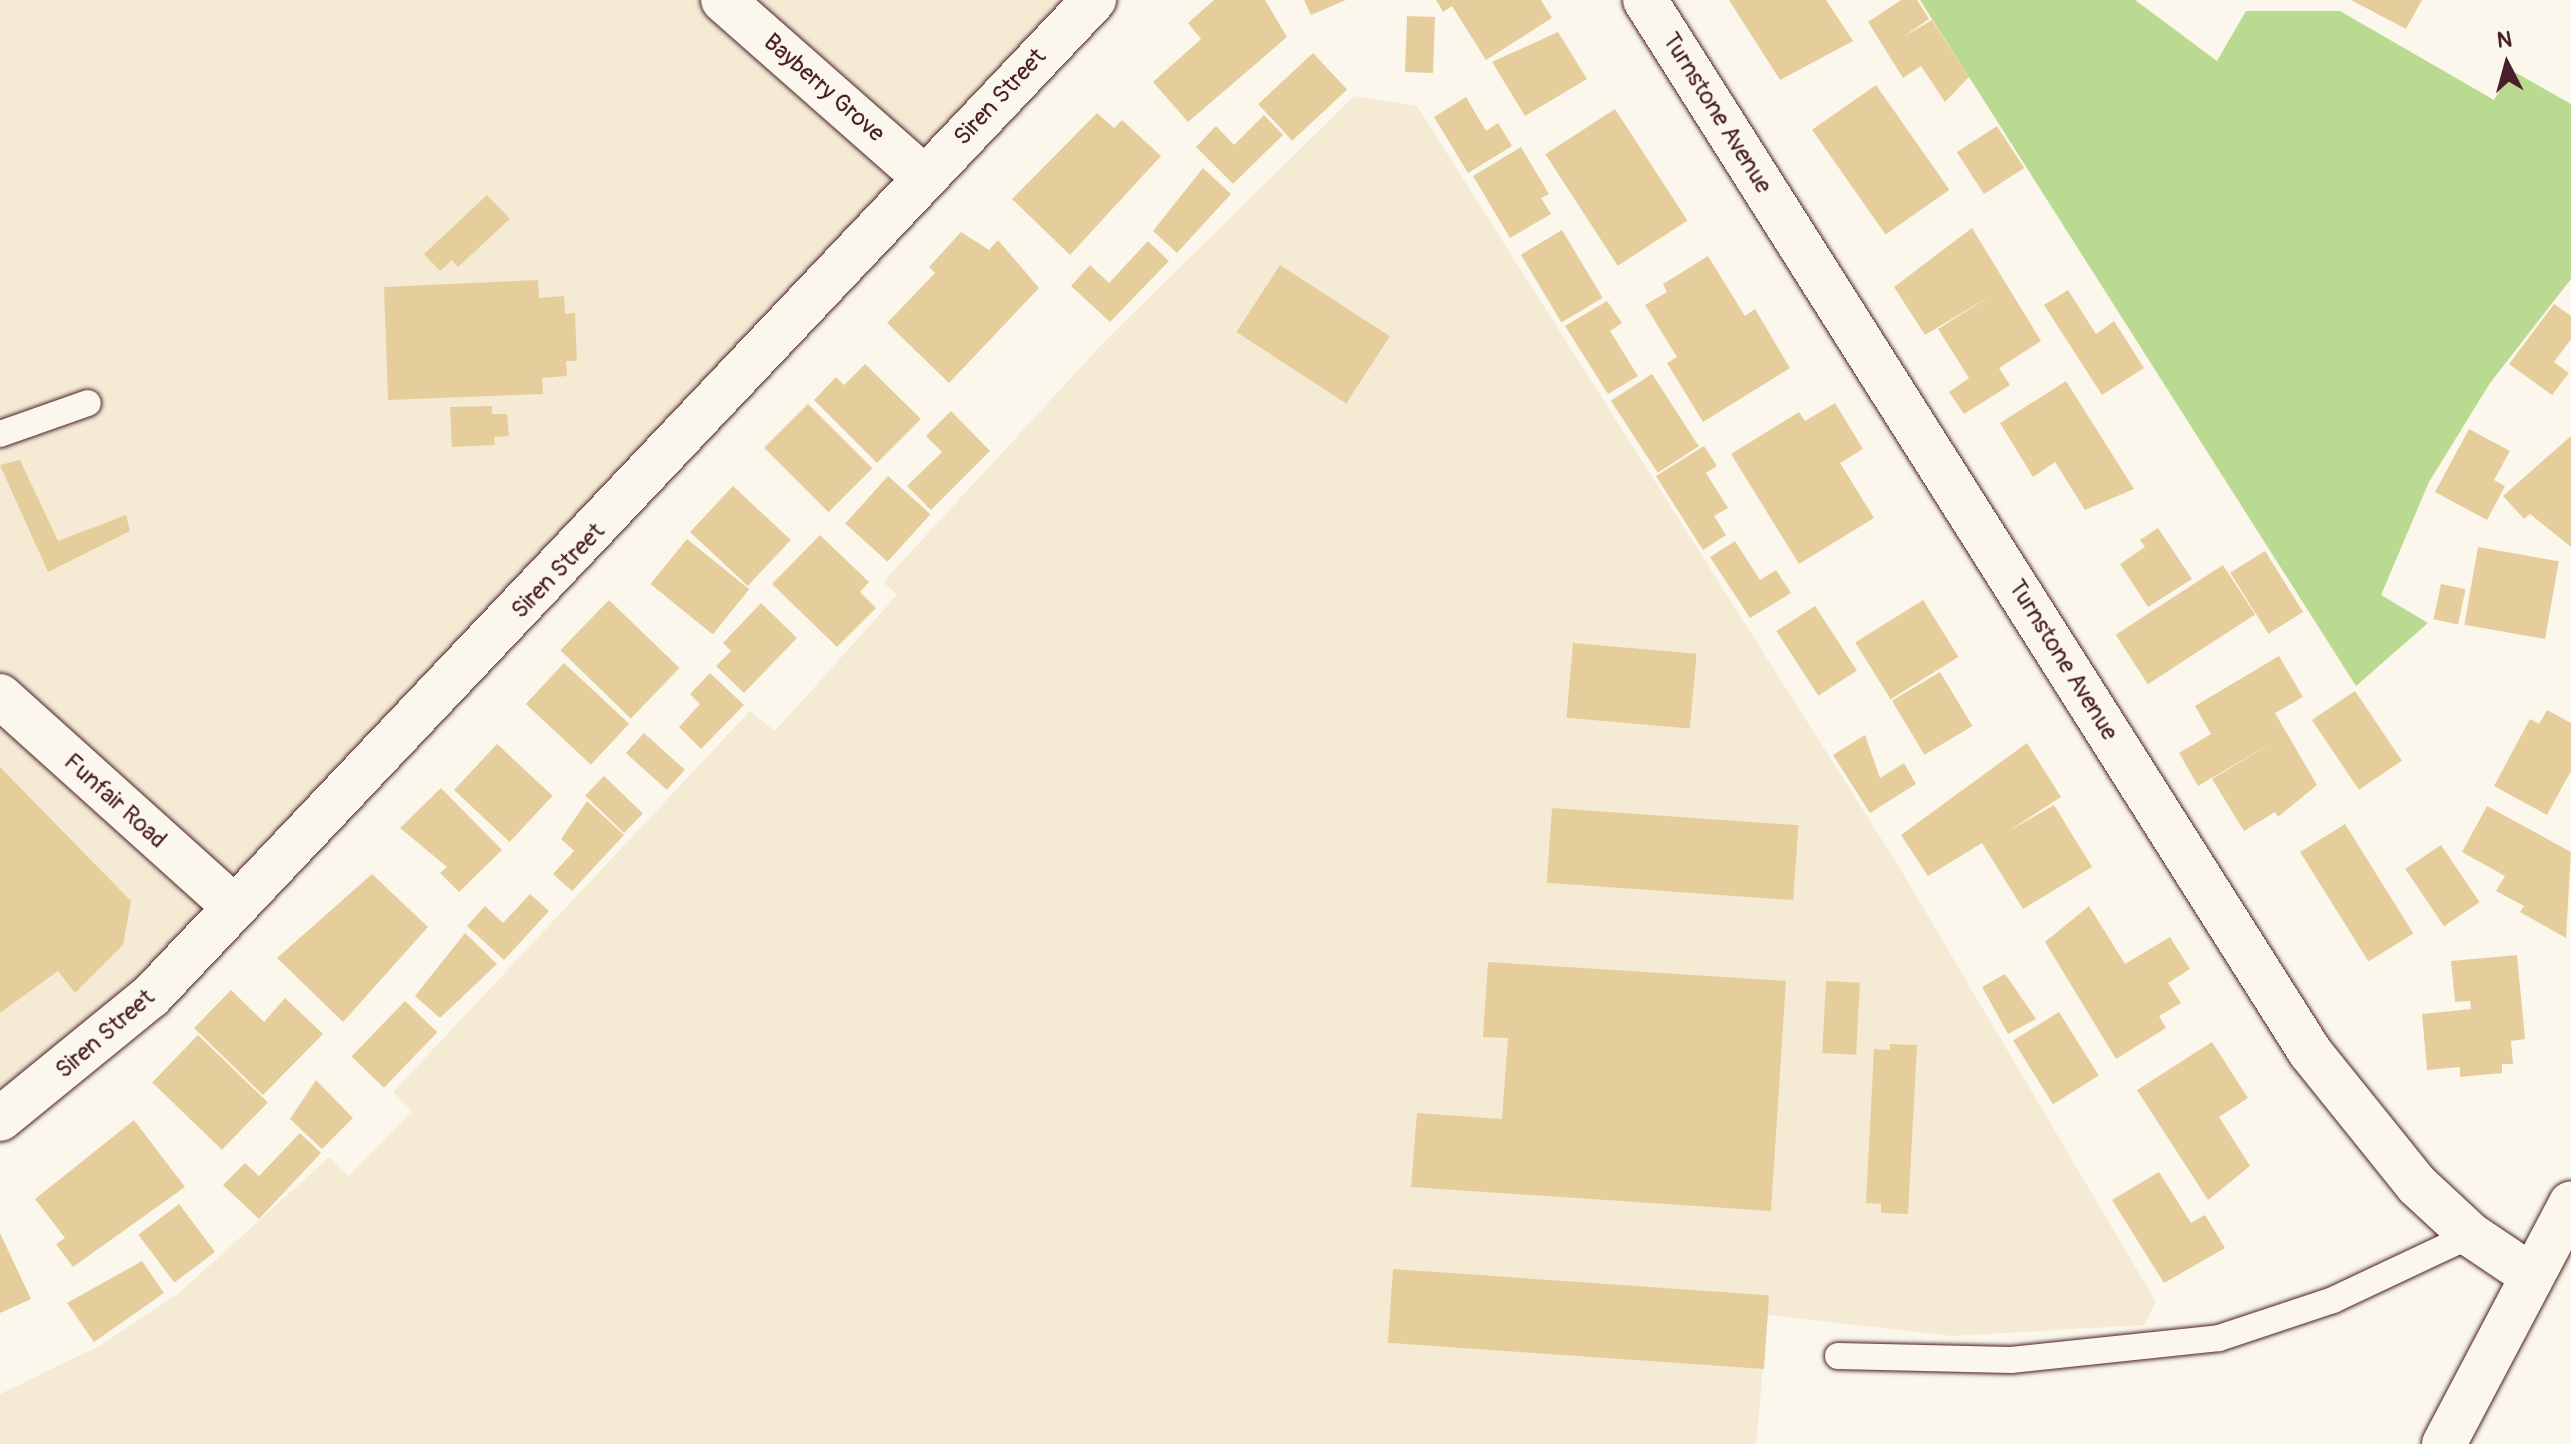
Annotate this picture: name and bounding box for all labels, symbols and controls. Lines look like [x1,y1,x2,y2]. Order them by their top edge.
north arrow [2467,24,2547,104]
text: N [2496,25,2513,55]
street label: Turnstone Avenue [1656,27,1778,199]
street label: Bayberry Grove [758,28,890,148]
street label: Siren Street [948,43,1052,151]
street label: Siren Street [505,517,611,625]
street label: Turnstone Avenue [2002,574,2124,746]
street label: Funfair Road [58,748,172,854]
street label: Siren Street [50,983,160,1085]

